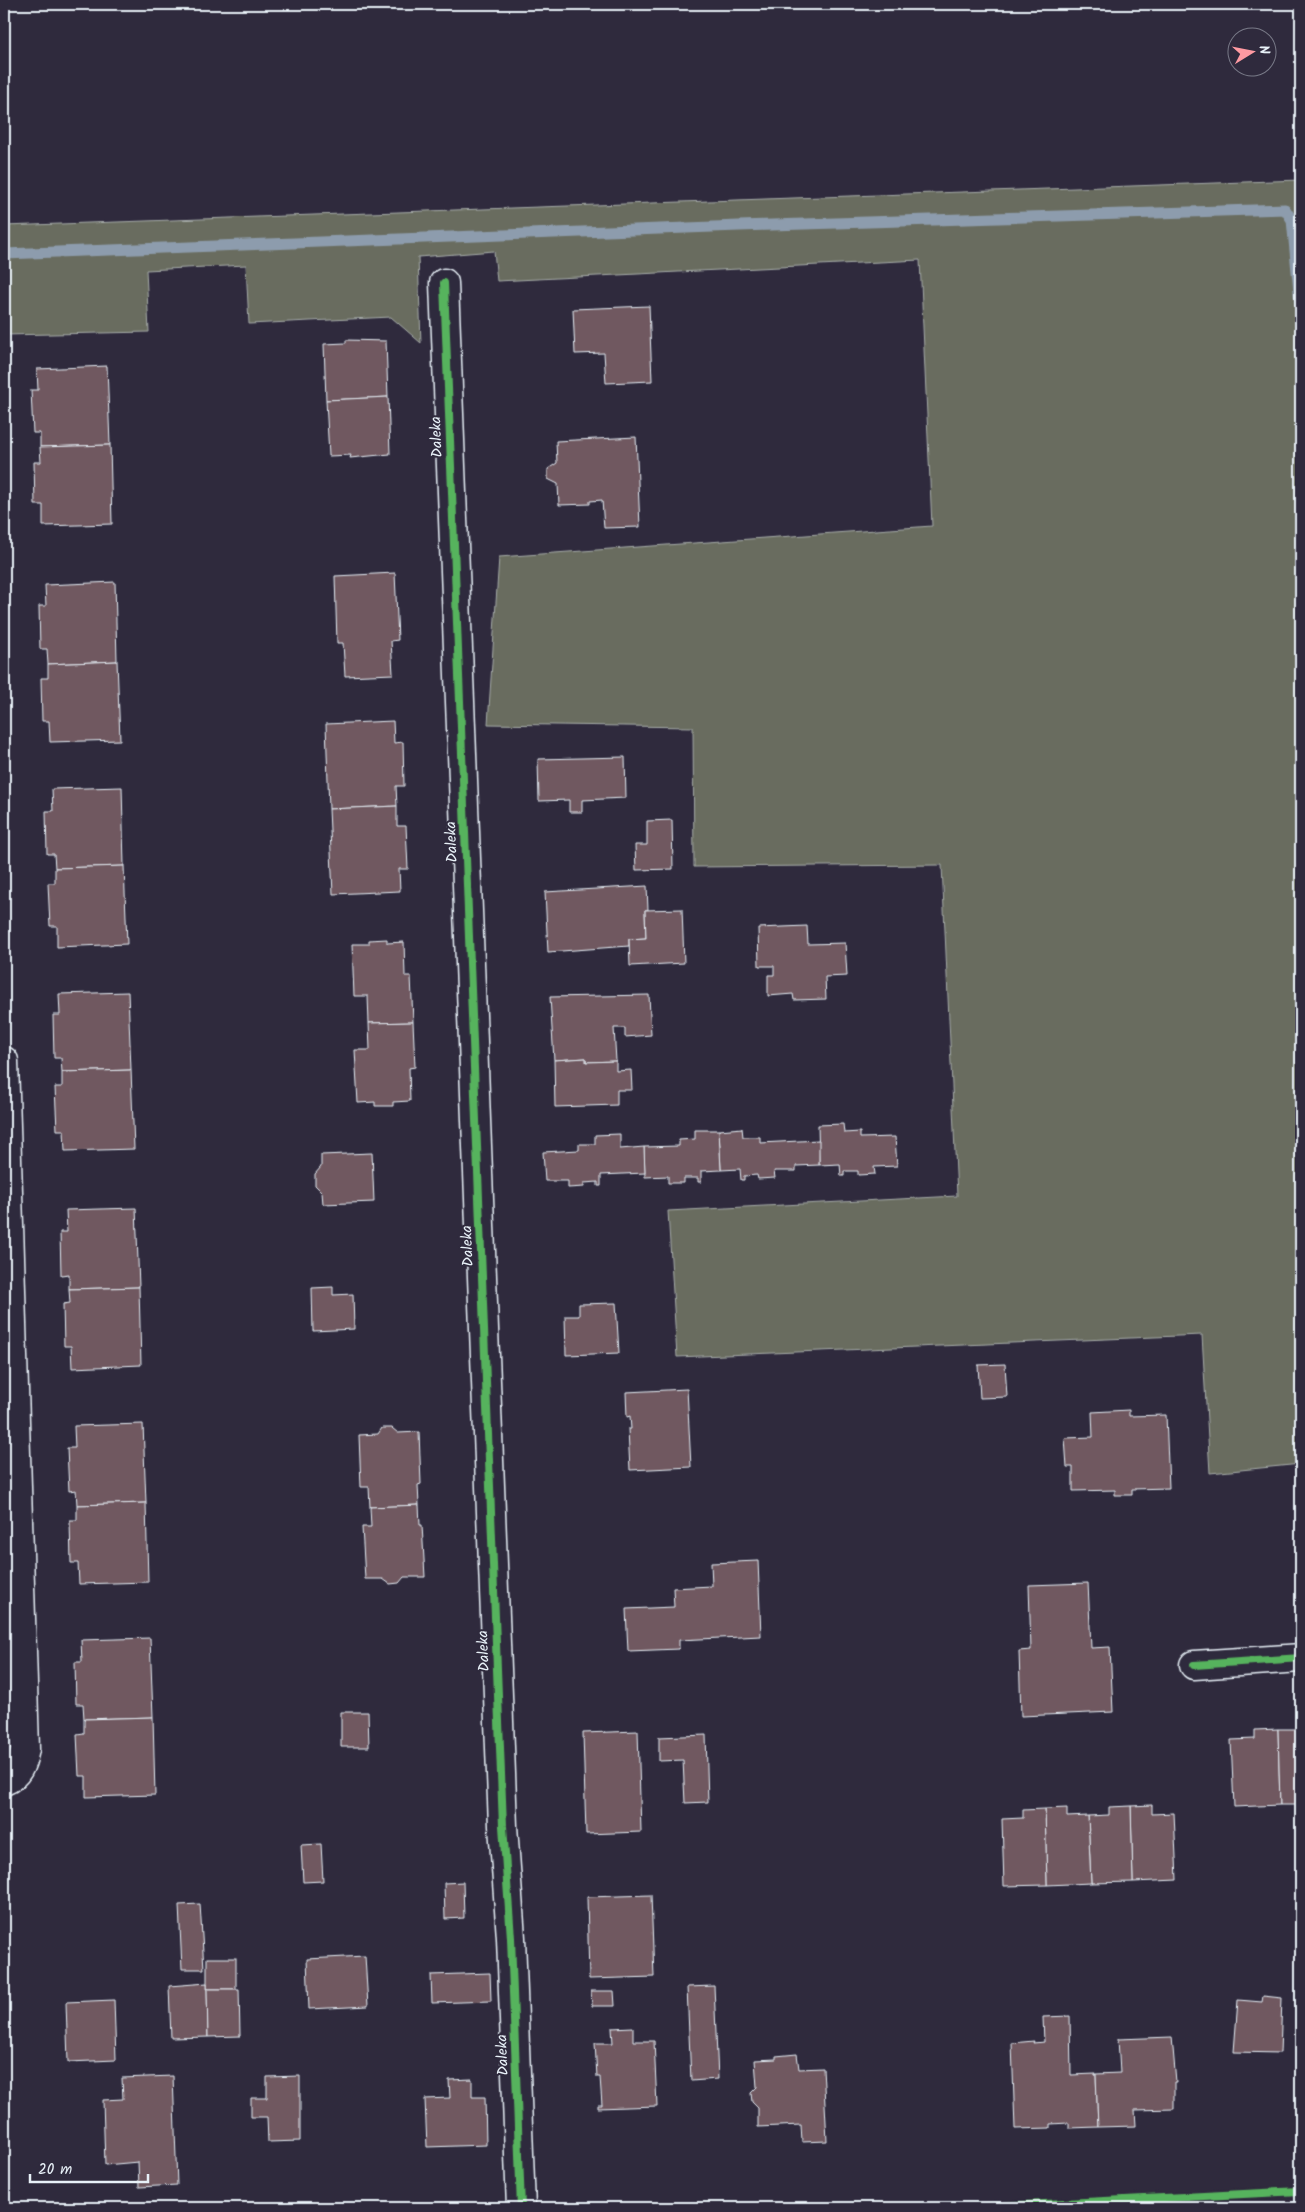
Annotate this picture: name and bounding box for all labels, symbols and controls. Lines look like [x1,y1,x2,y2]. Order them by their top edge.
north arrow [1228,28,1278,78]
text: N [1252,44,1275,56]
street label: Daleka [424,416,450,458]
street label: Daleka [439,821,465,863]
street label: Daleka [455,1225,481,1267]
street label: Daleka [471,1630,497,1672]
street label: Daleka [490,2034,516,2076]
scale bar [30,2152,148,2184]
text: 20 m [38,2158,72,2182]

